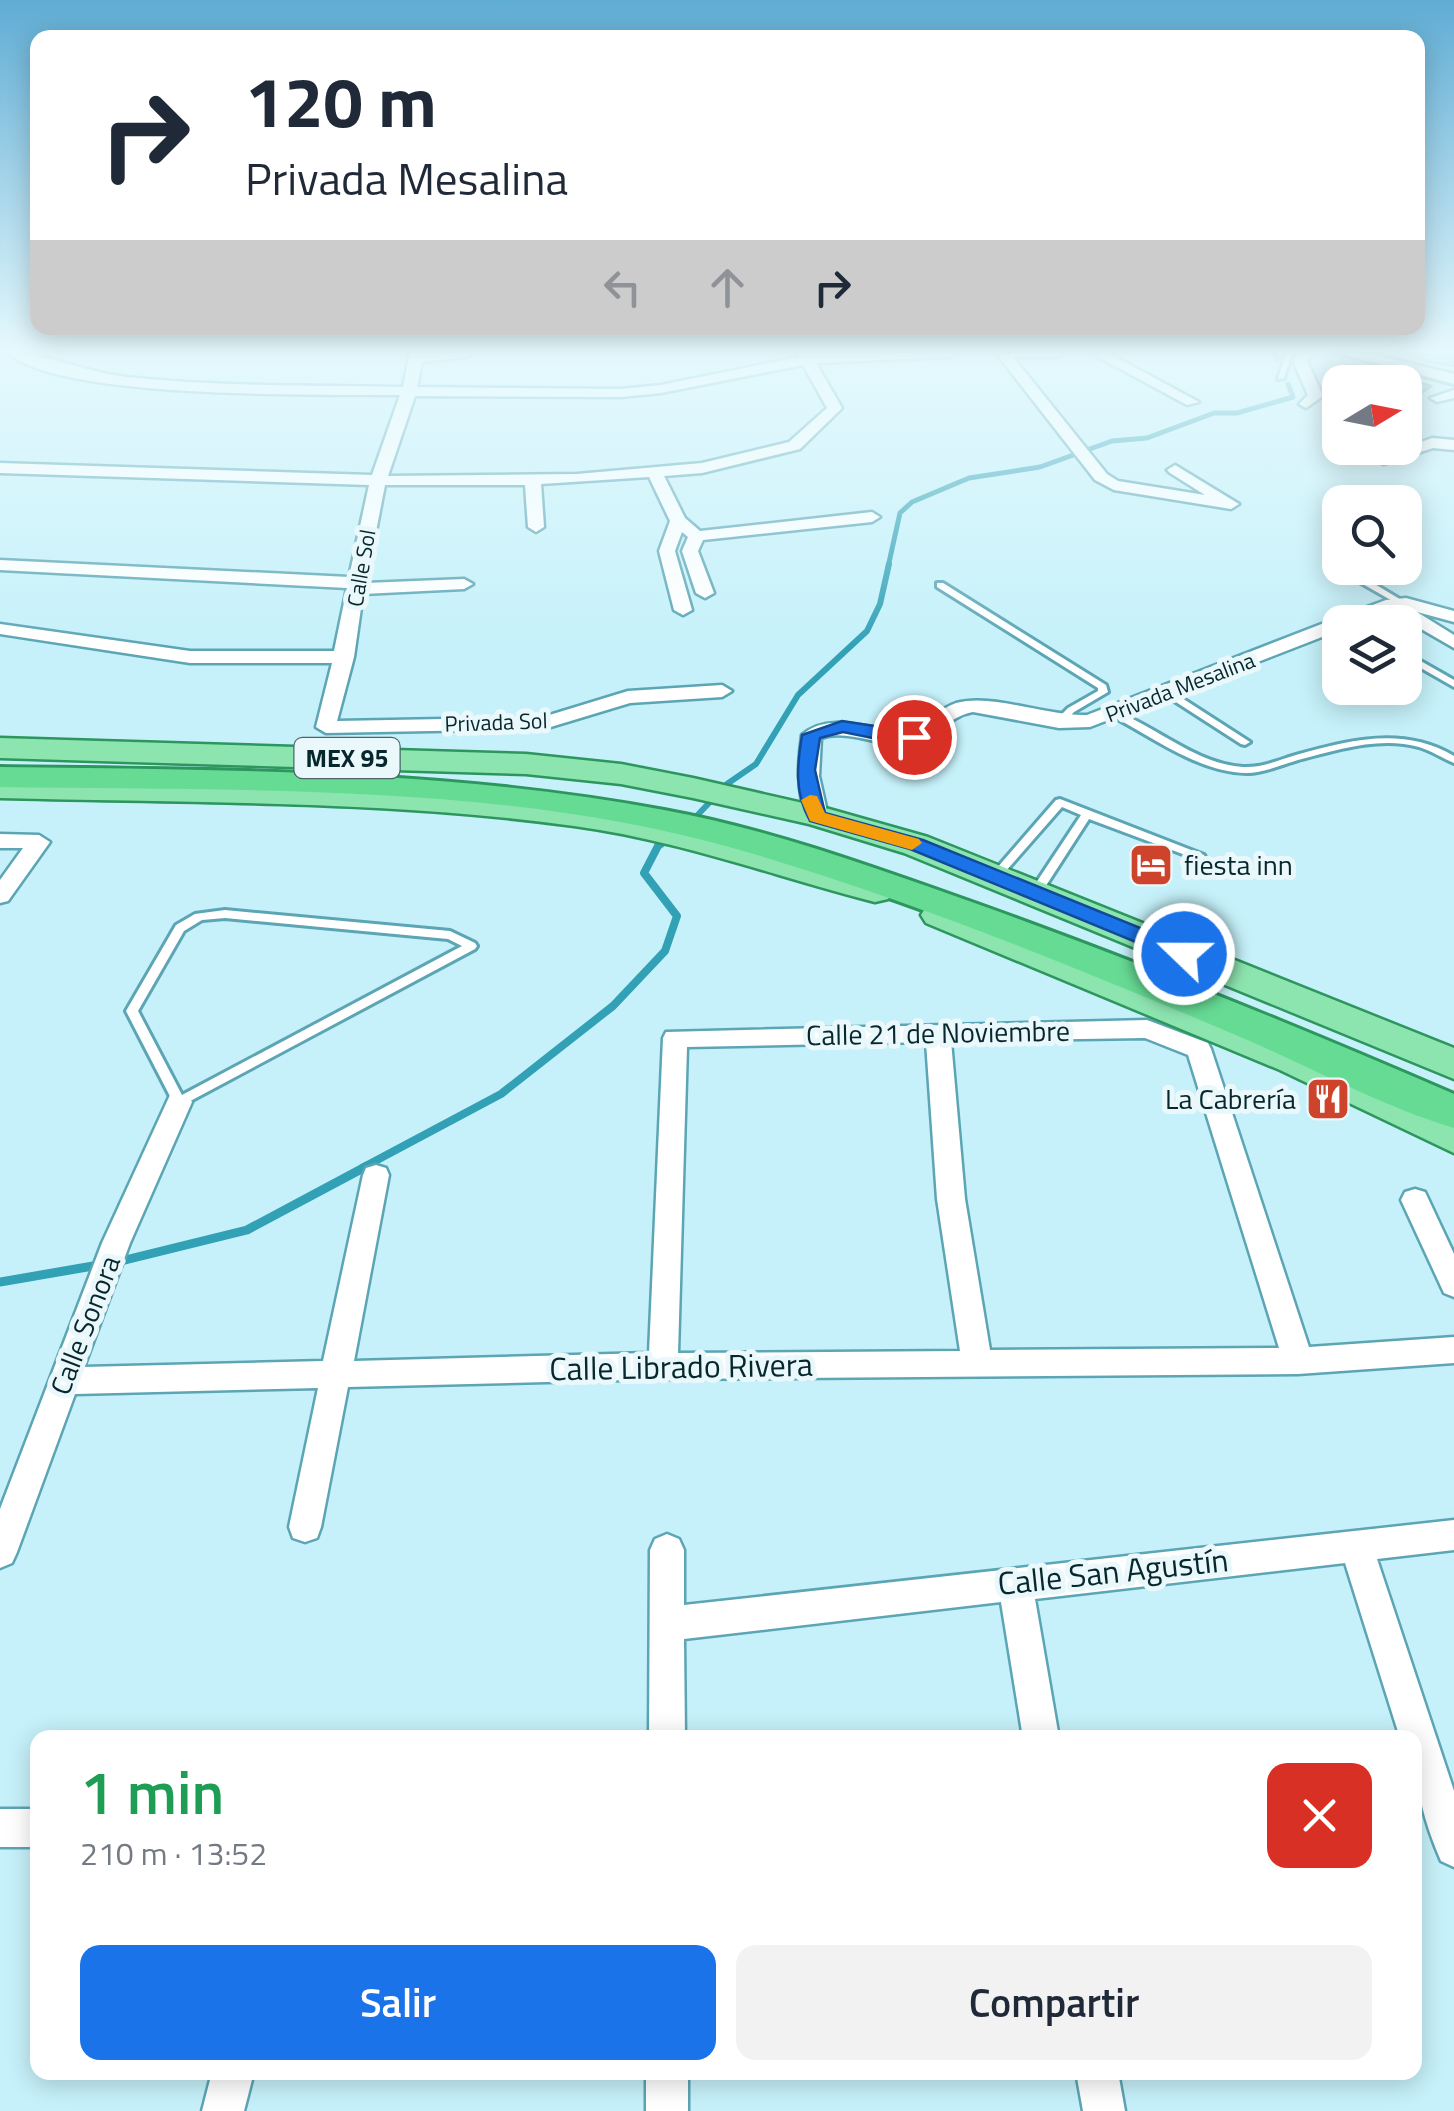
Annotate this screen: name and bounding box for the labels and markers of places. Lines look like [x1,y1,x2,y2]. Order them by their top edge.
pin [872,695,957,780]
hotel icon: fiesta inn [1128,842,1174,888]
place label: fiesta inn [1184,843,1293,886]
restaurant icon: La Cabrería [1305,1076,1351,1122]
place label: La Cabrería [1165,1077,1296,1120]

